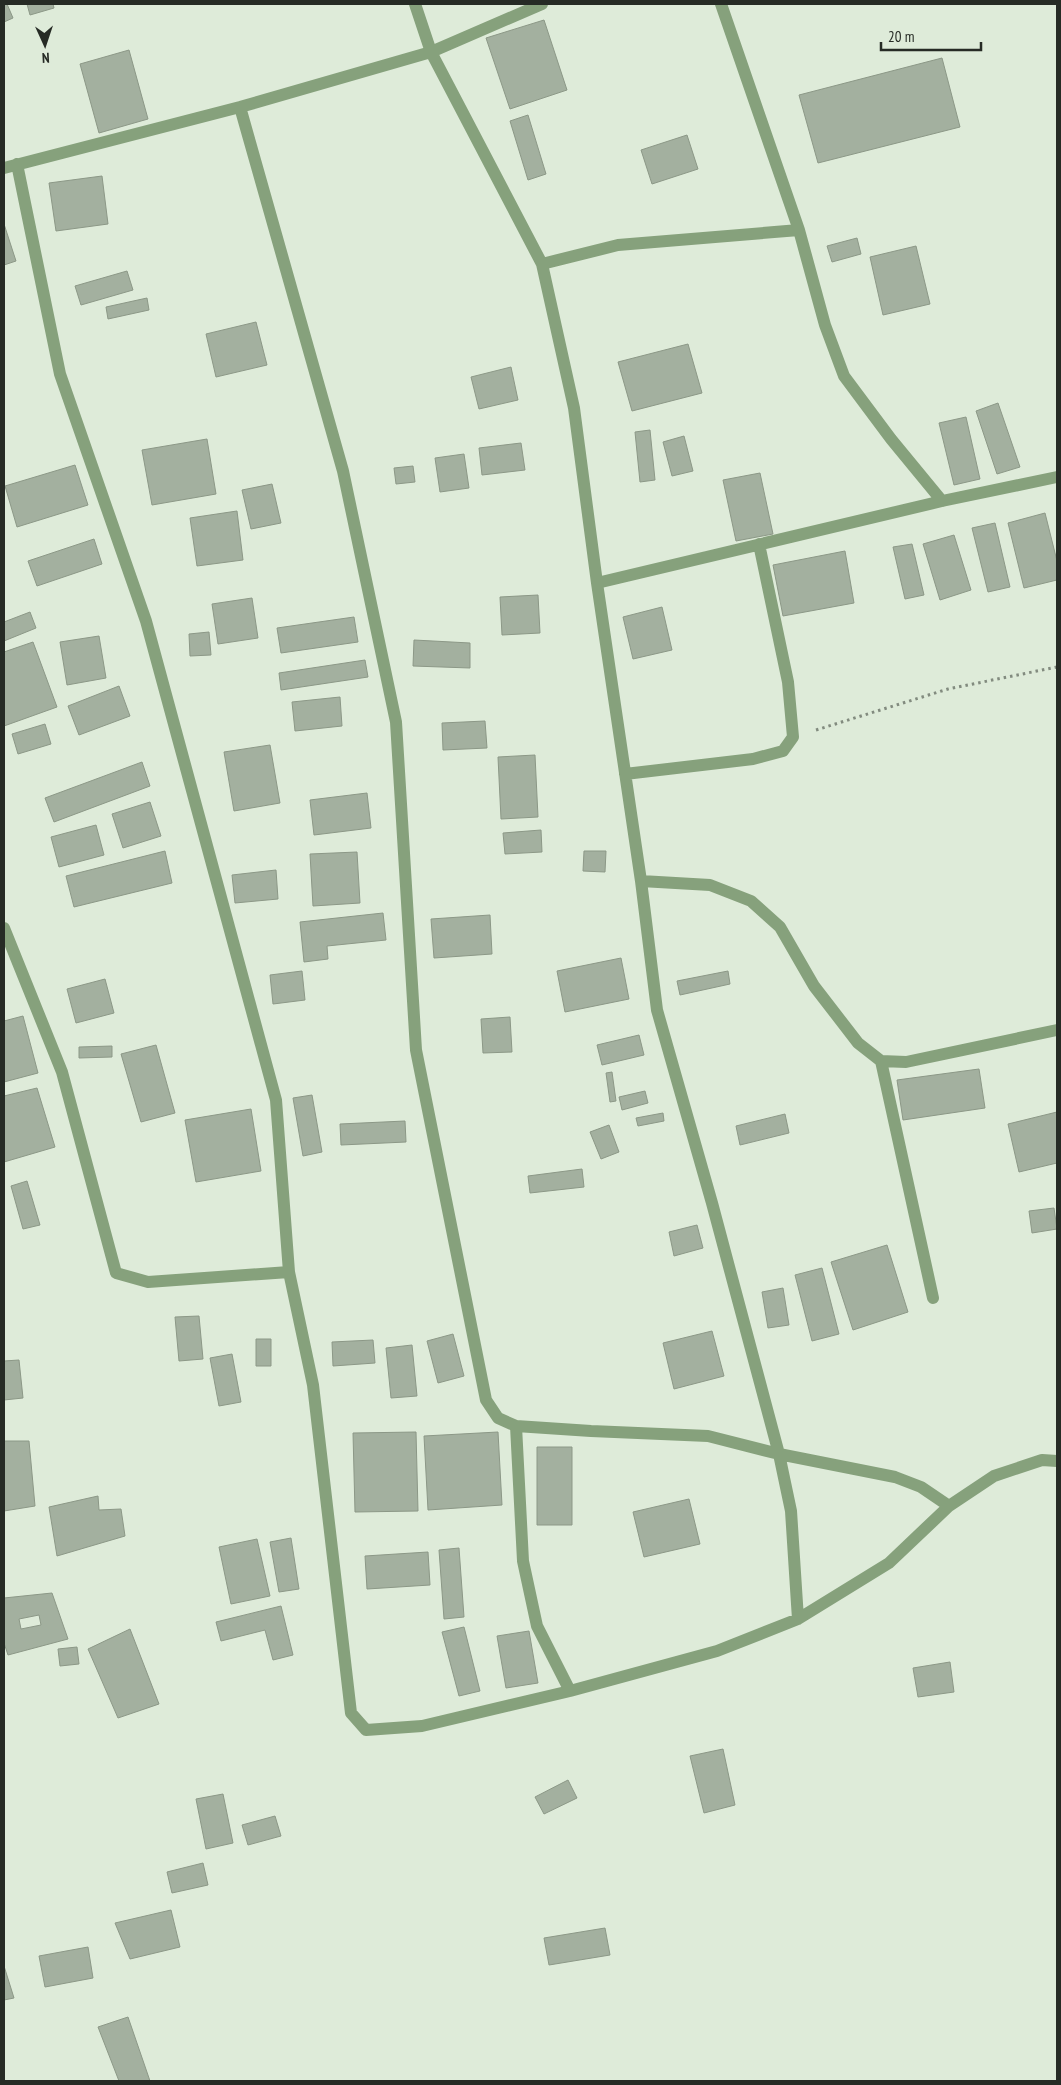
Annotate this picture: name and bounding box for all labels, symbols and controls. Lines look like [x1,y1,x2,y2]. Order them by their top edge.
north arrow [20,20,70,70]
scale bar [881,20,981,52]
text: 20 m [888,27,914,46]
text: N [41,49,50,67]

